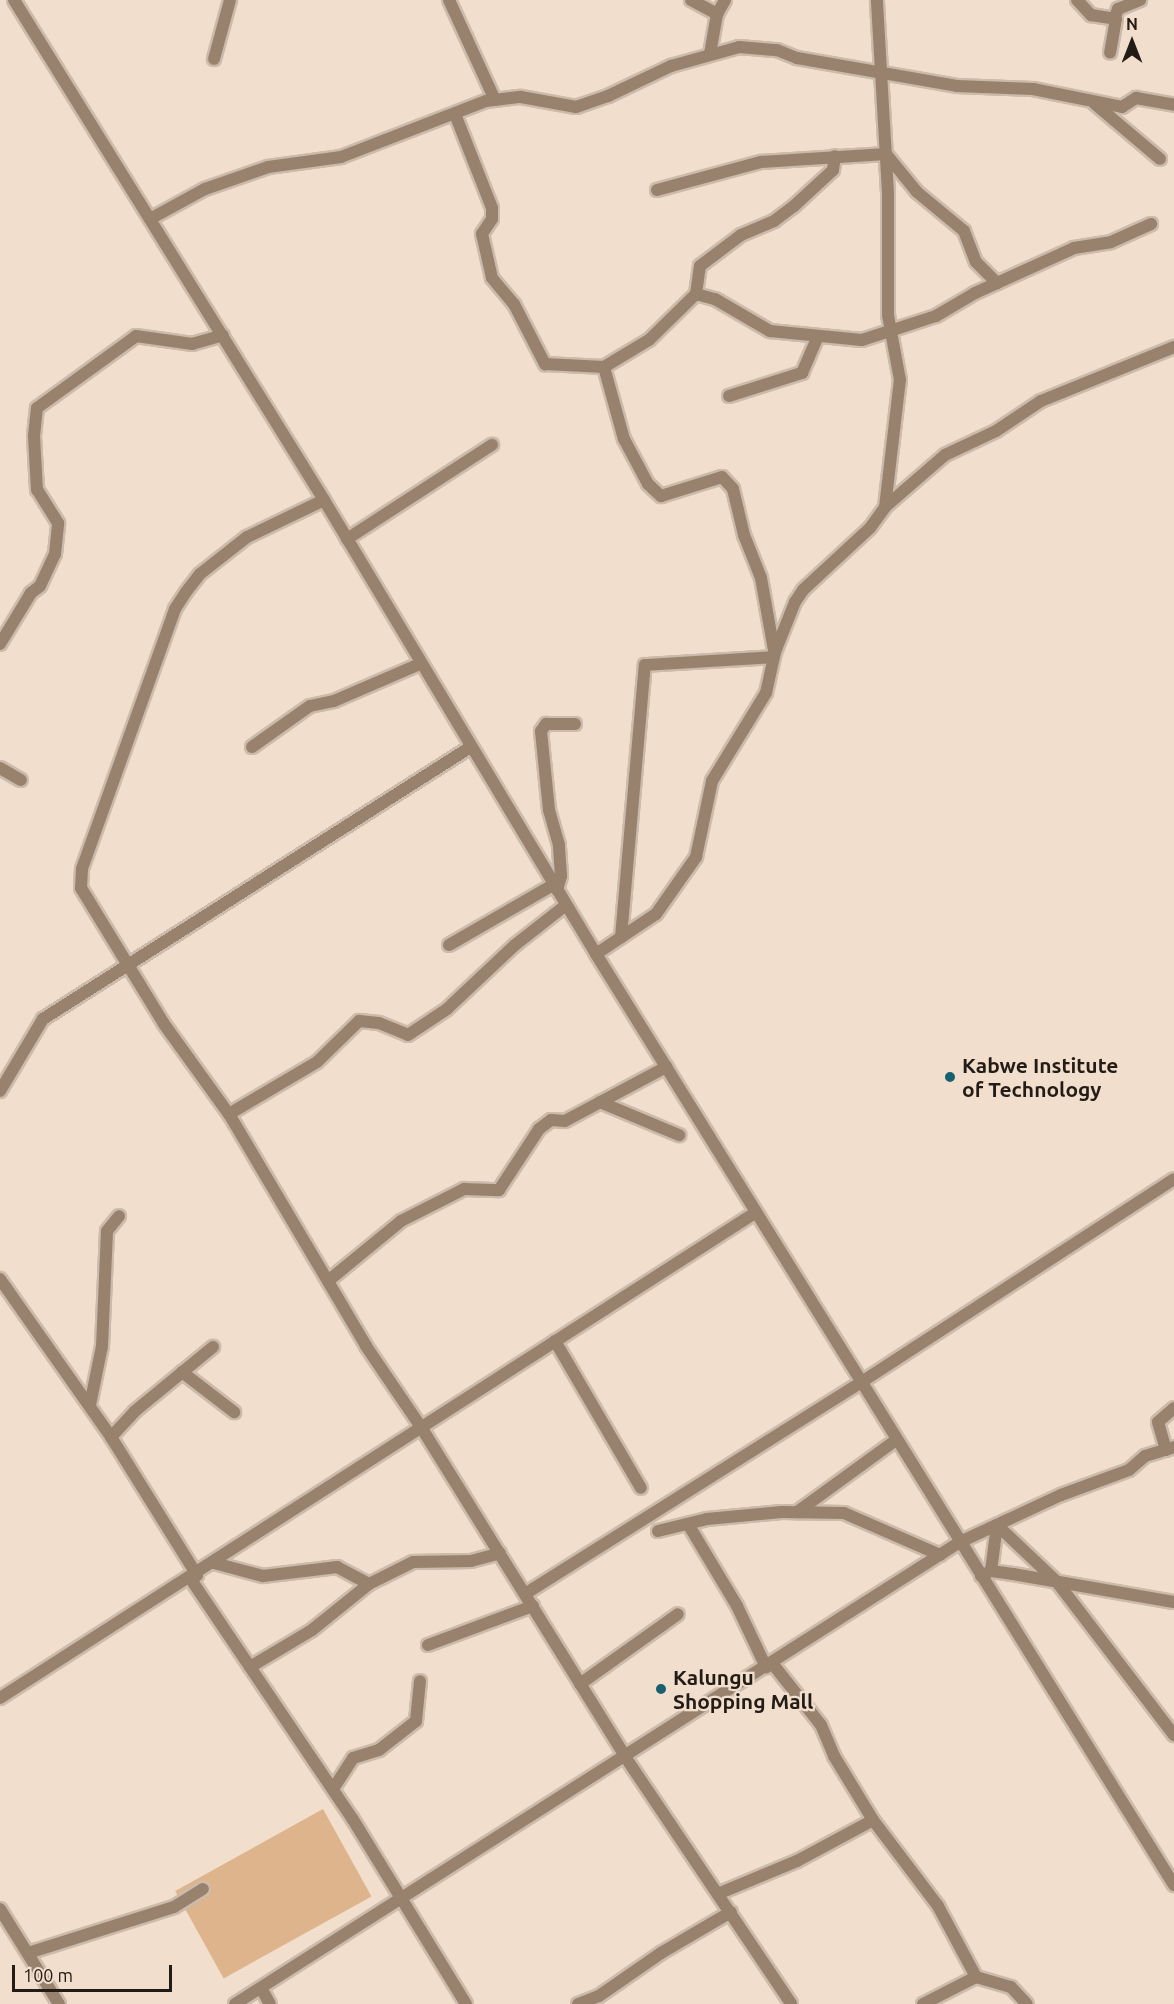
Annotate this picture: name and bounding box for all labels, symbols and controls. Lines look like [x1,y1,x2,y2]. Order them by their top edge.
north arrow [1102,12,1162,72]
text: N [1126,15,1138,33]
place label: Kabwe Institute of Technology [962,1052,1118,1102]
marker: Kabwe Institute of Technology [943,1070,957,1084]
place label: Kalungu Shopping Mall [673,1664,813,1714]
marker: Kalungu Shopping Mall [654,1682,668,1696]
scale bar [15,1953,176,1991]
text: 100 m [23,1965,73,1985]

